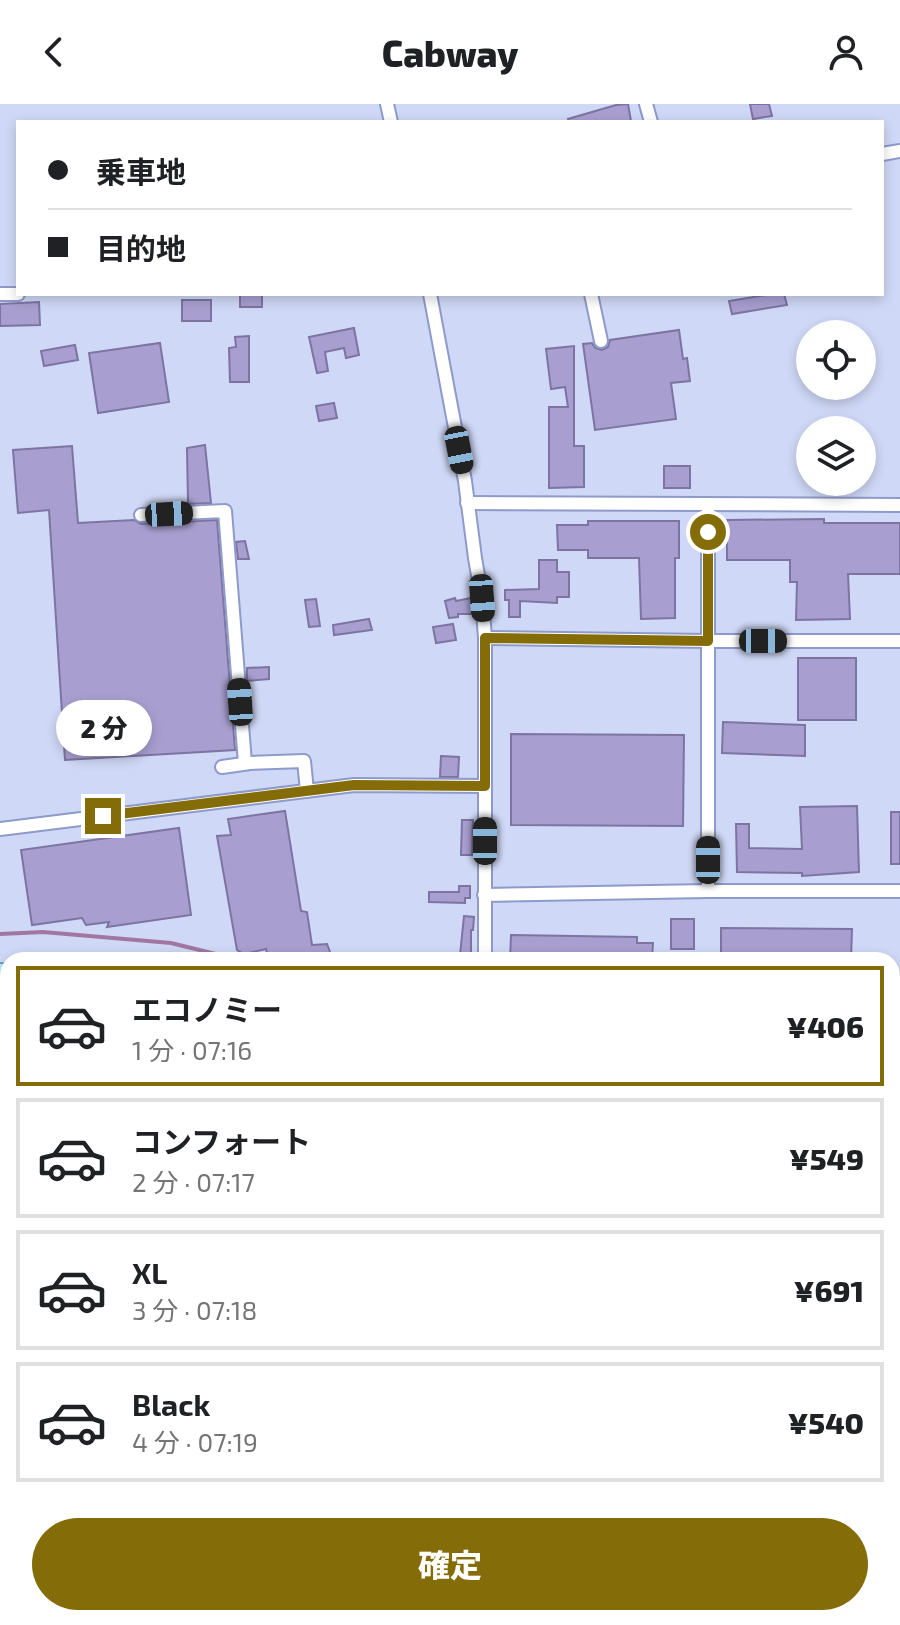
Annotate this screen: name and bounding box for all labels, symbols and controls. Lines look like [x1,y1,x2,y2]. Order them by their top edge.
icon: back [32,30,76,74]
icon: person [824,30,868,74]
text: Cabway [382,31,518,74]
text: 乗車地 [96,153,186,189]
text: 目的地 [96,230,186,266]
map controls [796,320,876,496]
button: locate [796,320,876,400]
button: layers [796,416,876,496]
car [443,424,475,476]
car [144,501,194,527]
route start [690,514,726,550]
car [468,573,496,623]
car [739,629,787,653]
car [226,677,254,727]
callout: 2 分 [55,700,151,756]
text: 2 分 [81,712,127,743]
route end [85,798,121,834]
car [473,817,497,865]
car [696,836,720,884]
icon: car [36,990,108,1062]
text: エコノミー [132,991,282,1027]
text: ¥406 [786,1008,864,1044]
text: 1 分 · 07:16 [132,1034,252,1065]
icon: car [36,1122,108,1194]
text: コンフォート [132,1123,311,1159]
text: ¥549 [789,1140,864,1176]
text: 2 分 · 07:17 [132,1166,255,1197]
icon: car [36,1254,108,1326]
text: XL [132,1254,167,1290]
text: ¥691 [794,1272,864,1308]
text: 3 分 · 07:18 [132,1294,257,1325]
icon: car [36,1386,108,1458]
text: Black [132,1386,210,1422]
text: ¥540 [788,1404,864,1440]
text: 4 分 · 07:19 [132,1426,258,1457]
button: 確定 [32,1518,868,1610]

